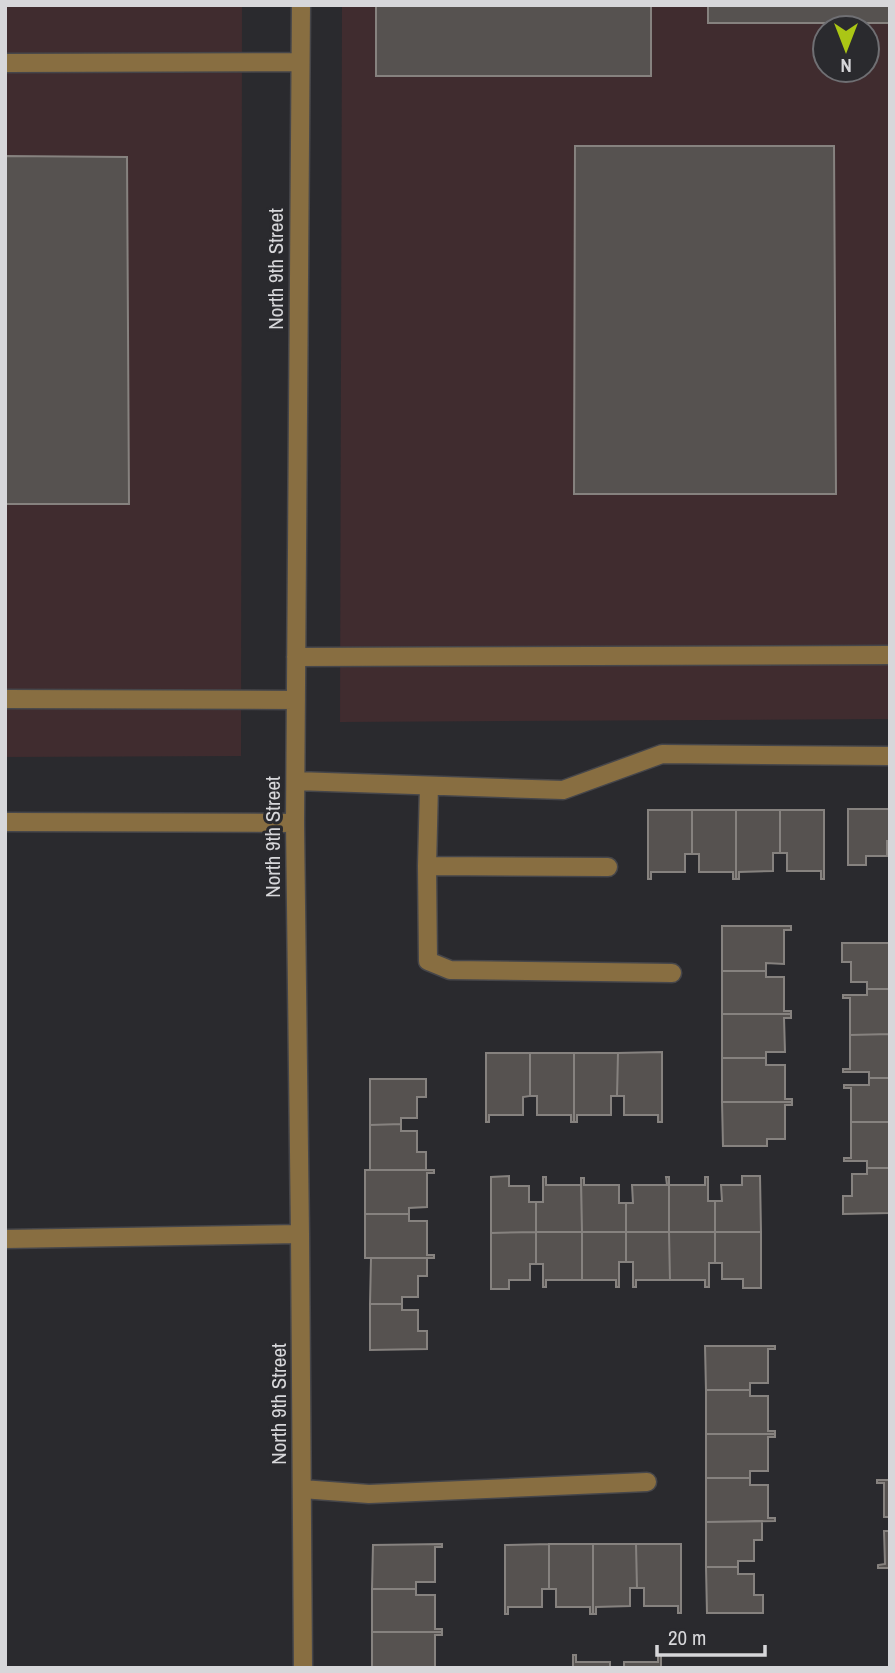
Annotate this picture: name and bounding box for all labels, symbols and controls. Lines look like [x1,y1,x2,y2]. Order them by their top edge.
north arrow [811,14,881,84]
text: N [840,53,852,79]
street label: North 9th Street [261,208,290,330]
street label: North 9th Street [258,776,287,898]
street label: North 9th Street [264,1343,293,1465]
scale bar [657,1614,766,1658]
text: 20 m [668,1623,706,1652]

